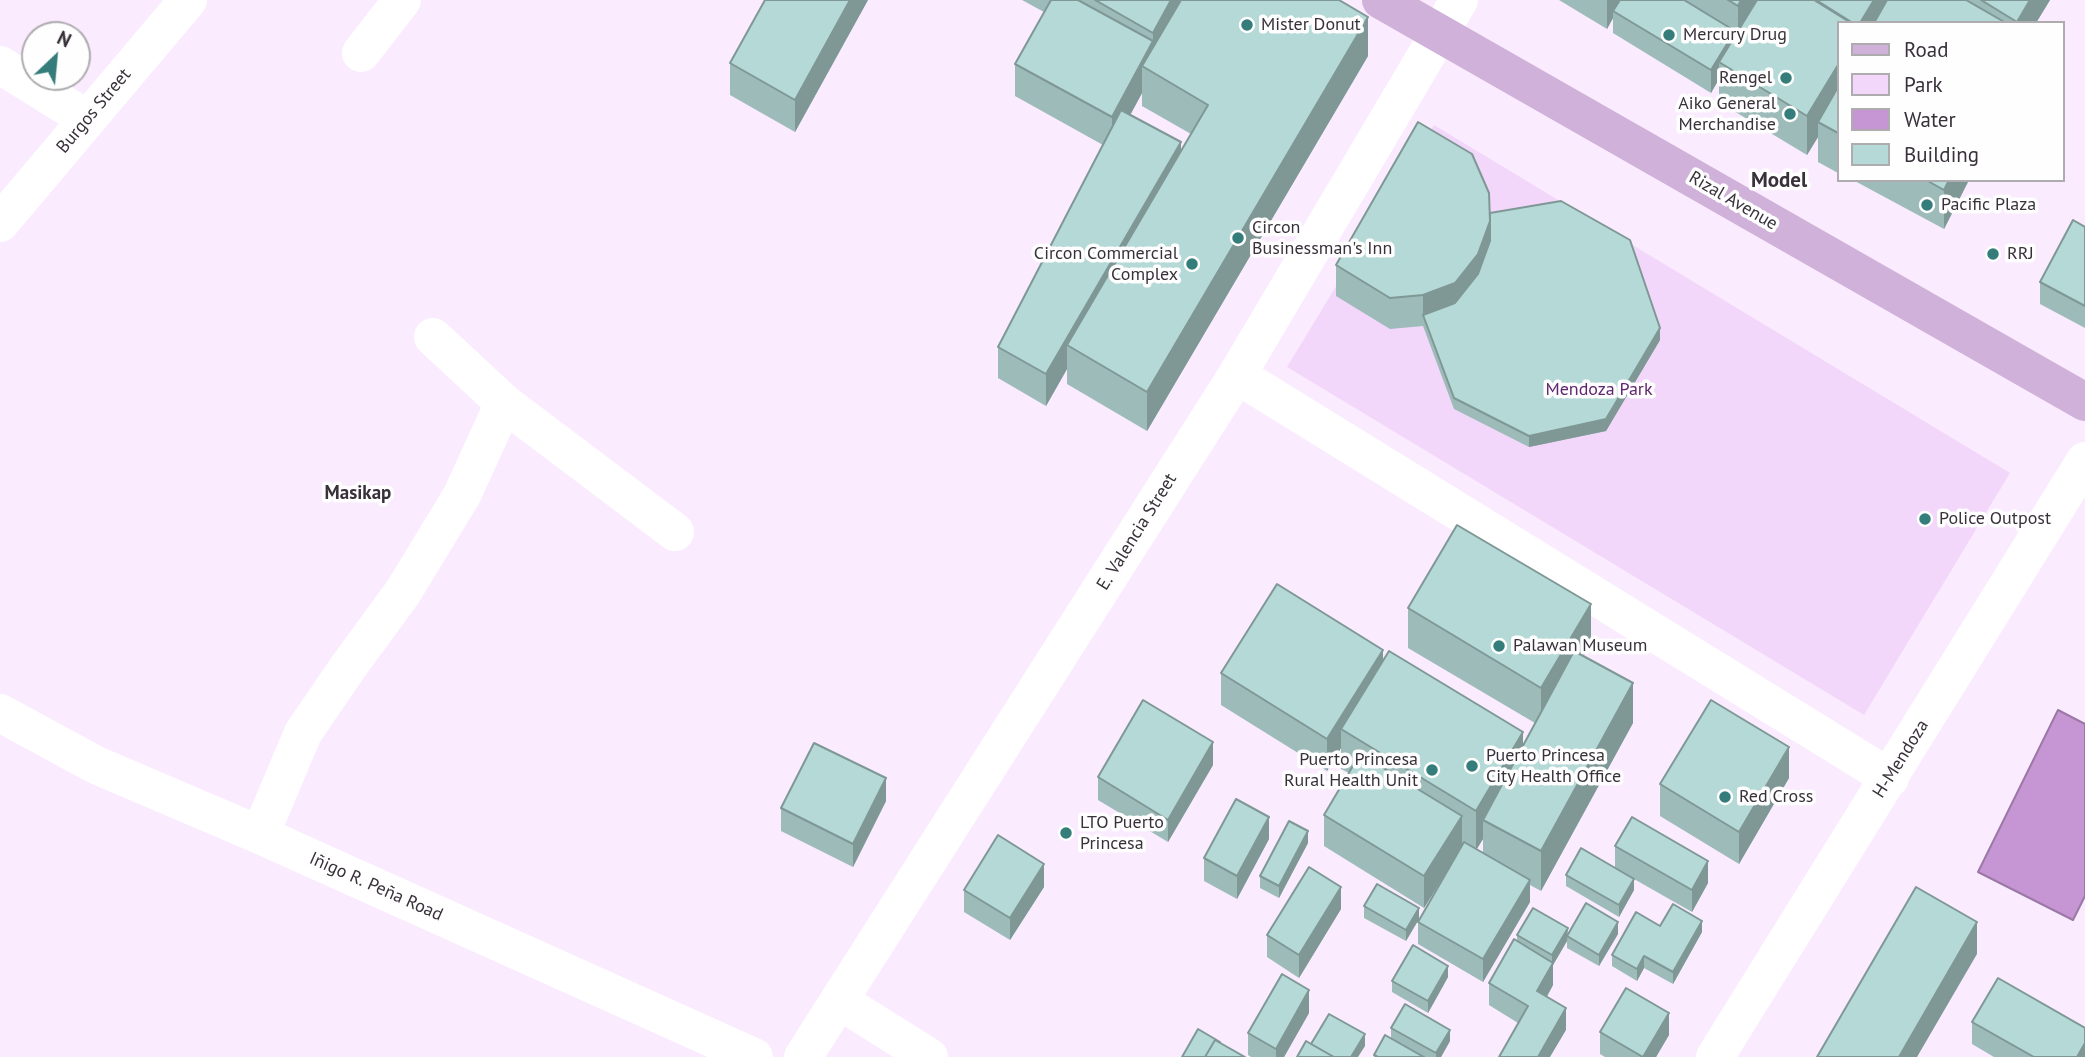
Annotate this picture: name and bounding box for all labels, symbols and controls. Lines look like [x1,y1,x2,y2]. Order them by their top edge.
place label: Mister Donut [1261,14,1361,36]
marker: Mister Donut [1239,17,1255,33]
north arrow [21,21,91,91]
legend [1836,21,2064,182]
place label: Mercury Drug [1683,24,1787,46]
text: N [53,25,75,52]
marker: Mercury Drug [1661,27,1677,43]
text: Road [1904,36,1948,63]
street label: Burgos Street [52,64,136,158]
place label: Rengel [1719,67,1772,89]
marker: Rengel [1778,70,1794,86]
text: Park [1904,71,1943,98]
place label: Aiko General Merchandise [1678,93,1776,136]
marker: Aiko General Merchandise [1782,106,1798,122]
text: Water [1904,106,1956,133]
text: Building [1904,141,1979,168]
street label: Rizal Avenue [1685,167,1781,235]
district label: Model [1751,168,1807,194]
place label: Pacific Plaza [1941,194,2036,216]
marker: Pacific Plaza [1919,197,1935,213]
place label: Circon Businessman's Inn [1252,217,1392,260]
marker: Circon Businessman's Inn [1230,230,1246,246]
place label: Circon Commercial Complex [1034,243,1178,286]
place label: RRJ [2007,243,2034,265]
marker: RRJ [1985,246,2001,262]
marker: Circon Commercial Complex [1184,256,1200,272]
park label: Mendoza Park [1545,379,1653,401]
street label: E. Valencia Street [1092,470,1182,594]
district label: Masikap [325,483,391,505]
place label: Police Outpost [1939,508,2051,530]
marker: Police Outpost [1917,511,1933,527]
place label: Palawan Museum [1513,635,1647,657]
marker: Palawan Museum [1491,638,1507,654]
street label: H-Mendoza [1869,716,1933,802]
place label: Puerto Princesa City Health Office [1486,745,1621,788]
place label: Puerto Princesa Rural Health Unit [1284,749,1418,792]
marker: Puerto Princesa City Health Office [1464,758,1480,774]
marker: Puerto Princesa Rural Health Unit [1424,762,1440,778]
place label: Red Cross [1739,786,1813,808]
marker: Red Cross [1717,789,1733,805]
place label: LTO Puerto Princesa [1080,812,1164,854]
marker: LTO Puerto Princesa [1058,825,1074,841]
street label: Iñigo R. Peña Road [306,848,446,926]

